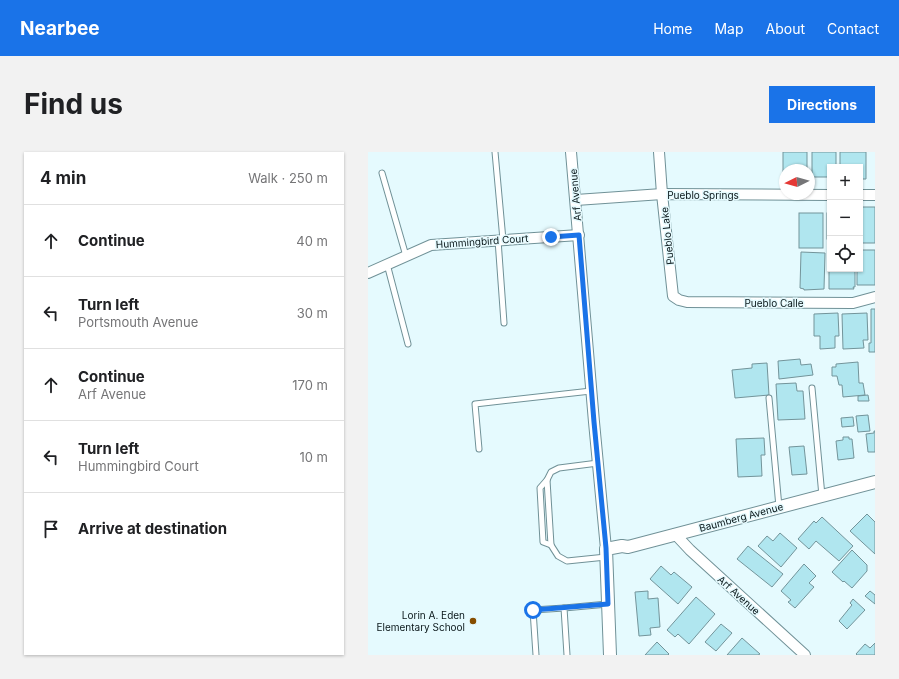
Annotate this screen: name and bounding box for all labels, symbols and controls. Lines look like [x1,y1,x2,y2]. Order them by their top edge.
text: Nearbee [20,17,100,40]
text: Home [653,20,692,37]
text: Map [714,20,744,37]
text: About [766,20,805,37]
text: Contact [827,20,879,37]
button: Directions [769,86,875,123]
text: Find us [24,87,123,121]
north arrow [779,164,815,200]
map controls [827,164,863,272]
button: + [827,164,863,200]
text: 4 min [40,168,86,188]
street label: Arf Avenue [567,168,583,222]
text: Walk · 250 m [248,170,328,186]
street label: Pueblo Springs [667,189,739,201]
button: − [827,200,863,236]
street label: Pueblo Lake [658,206,676,265]
route end [542,228,560,246]
icon: ahead [40,230,62,252]
text: Continue [78,231,145,250]
street label: Hummingbird Court [435,232,529,250]
text: 40 m [296,233,328,249]
button: locate [827,236,863,272]
text: Turn left [78,295,139,314]
street label: Pueblo Calle [744,297,804,309]
icon: left [40,302,62,324]
text: 30 m [297,305,328,321]
text: Portsmouth Avenue [78,314,198,330]
text: Continue [78,367,145,386]
icon: ahead [40,374,62,396]
text: 170 m [292,377,328,393]
text: Arf Avenue [78,386,146,402]
text: Turn left [78,439,139,458]
icon: left [40,446,62,468]
text: 10 m [299,449,328,465]
text: Hummingbird Court [78,458,199,474]
street label: Baumberg Avenue [698,500,784,534]
icon: arrive [40,518,62,540]
text: Arrive at destination [78,519,227,538]
street label: Arf Avenue [715,573,763,617]
route start [524,601,542,619]
place label: Lorin A. Eden Elementary School [376,609,465,633]
marker: Lorin A. Eden Elementary School [468,616,478,626]

